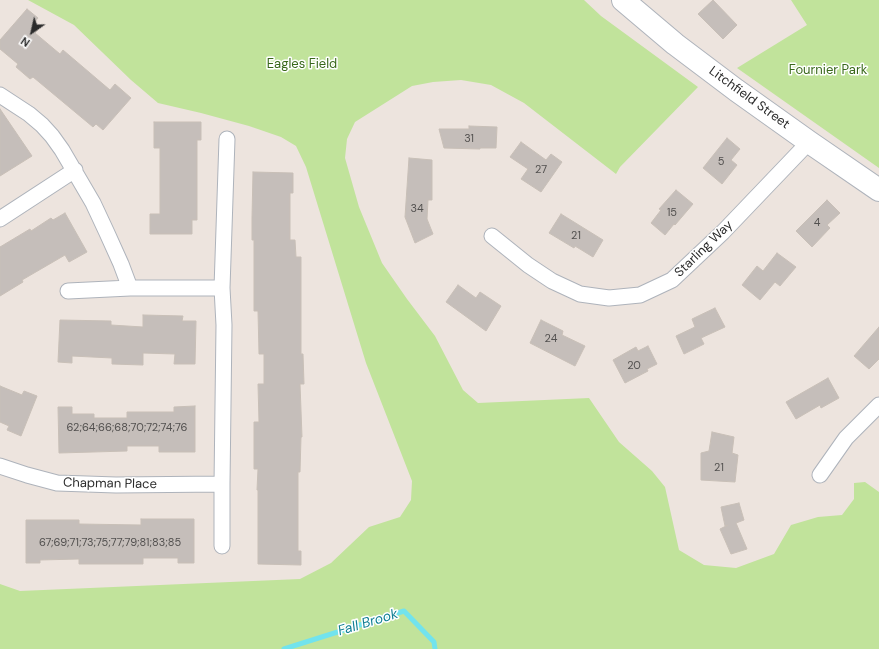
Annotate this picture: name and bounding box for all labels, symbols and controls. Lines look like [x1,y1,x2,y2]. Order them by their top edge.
north arrow [12,12,52,52]
text: N [18,34,33,50]
park label: Eagles Field [267,57,337,73]
park label: Fournier Park [789,63,867,79]
street label: Litchfield Street [706,64,792,132]
house number: 31 [464,132,474,146]
house number: 5 [718,155,724,169]
house number: 27 [535,163,547,177]
house number: 34 [410,202,424,216]
house number: 15 [667,206,677,220]
house number: 4 [814,216,820,230]
street label: Starling Way [672,217,736,281]
house number: 21 [571,229,581,243]
house number: 24 [545,332,557,346]
house number: 20 [627,359,641,373]
house number: 62;64;66;68;70;72;74;76 [67,421,187,435]
house number: 21 [714,461,724,475]
street label: Chapman Place [63,475,157,493]
house number: 67;69;71;73;75;77;79;81;83;85 [39,536,181,550]
water label: Fall Brook [336,606,400,640]

